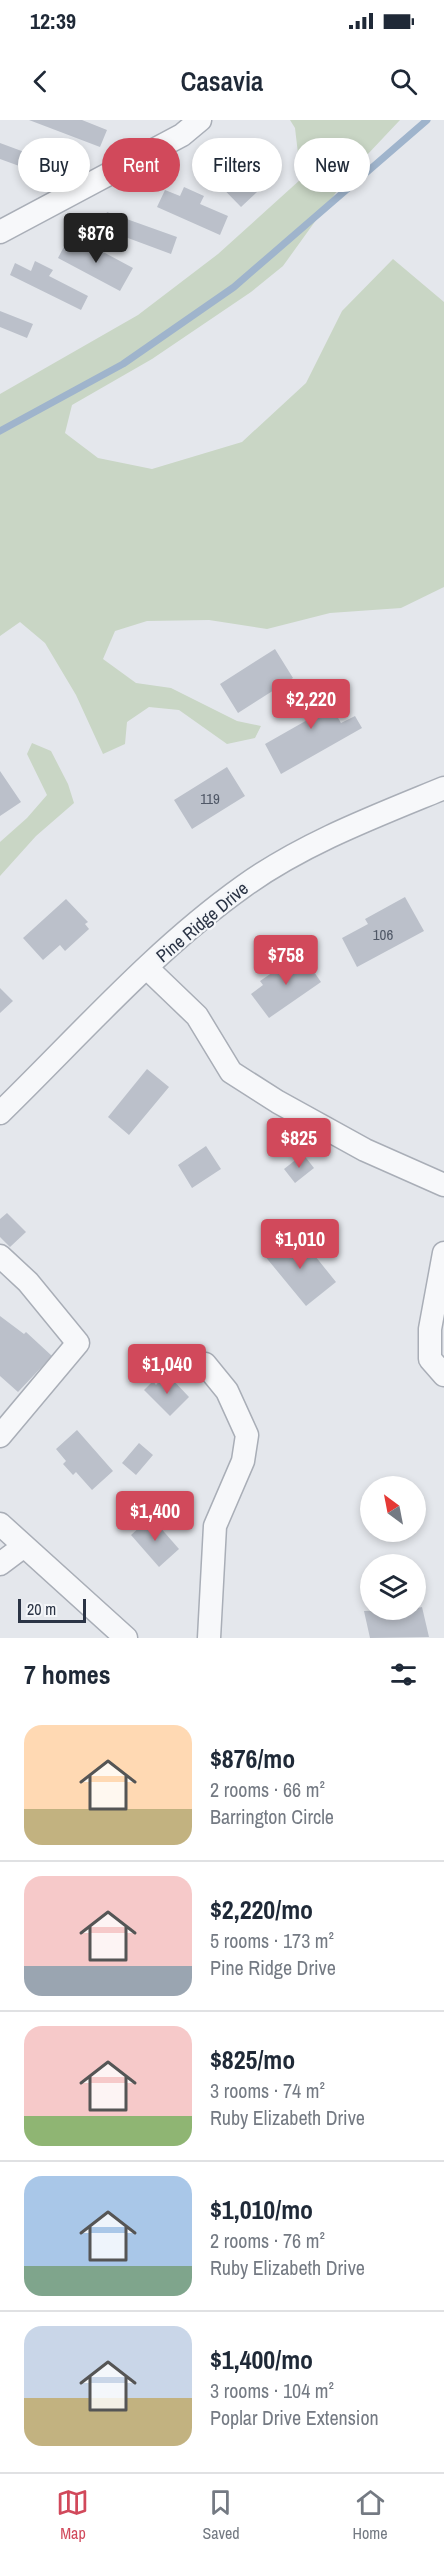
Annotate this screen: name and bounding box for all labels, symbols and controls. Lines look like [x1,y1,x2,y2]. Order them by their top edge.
text: 12:39 [30,6,76,36]
text: Casavia [181,63,263,99]
icon: back [24,65,57,98]
icon: search [387,65,420,98]
chip: Buy [18,138,90,192]
chip: Rent [102,138,180,192]
chip: Filters [192,138,282,192]
chip: New [294,138,370,192]
pin: $876 [60,213,132,264]
text: $876 [78,219,114,246]
pin: $2,220 [262,679,360,730]
text: $2,220 [286,685,336,712]
house number: 119 [200,788,220,809]
street label: Pine Ridge Drive [151,876,253,968]
house number: 106 [373,924,393,945]
pin: $758 [250,935,322,986]
text: $758 [268,941,304,968]
pin: $825 [263,1118,335,1169]
text: $825 [281,1124,317,1151]
pin: $1,010 [251,1219,349,1270]
text: $1,010 [275,1225,325,1252]
pin: $1,040 [118,1344,216,1395]
text: $1,040 [142,1350,192,1377]
north arrow [360,1476,426,1542]
map controls [360,1476,426,1620]
pin: $1,400 [106,1491,204,1542]
text: $1,400 [130,1497,180,1524]
button: layers [360,1554,426,1620]
scale bar [18,1596,86,1624]
text: 20 m [27,1598,56,1620]
text: 7 homes [24,1657,111,1692]
icon: filters [387,1658,420,1691]
text: $876/mo [210,1741,295,1776]
icon: home [72,1749,144,1821]
text: 2 rooms · 66 m² [210,1776,325,1803]
text: Barrington Circle [210,1803,334,1830]
text: $2,220/mo [210,1892,313,1927]
icon: home [72,1900,144,1972]
text: 5 rooms · 173 m² [210,1927,334,1954]
text: Pine Ridge Drive [210,1954,336,1981]
text: $825/mo [210,2042,295,2077]
icon: home [72,2050,144,2122]
text: 3 rooms · 74 m² [210,2077,325,2104]
text: Ruby Elizabeth Drive [210,2104,365,2131]
text: $1,010/mo [210,2192,313,2227]
icon: home [72,2200,144,2272]
text: 2 rooms · 76 m² [210,2227,325,2254]
text: Ruby Elizabeth Drive [210,2254,365,2281]
text: $1,400/mo [210,2342,313,2377]
icon: home [72,2350,144,2422]
text: 3 rooms · 104 m² [210,2377,334,2404]
text: Poplar Drive Extension [210,2404,379,2431]
tab: Map [56,2486,89,2544]
tab: Saved [202,2486,240,2544]
tab: Home [353,2486,388,2544]

